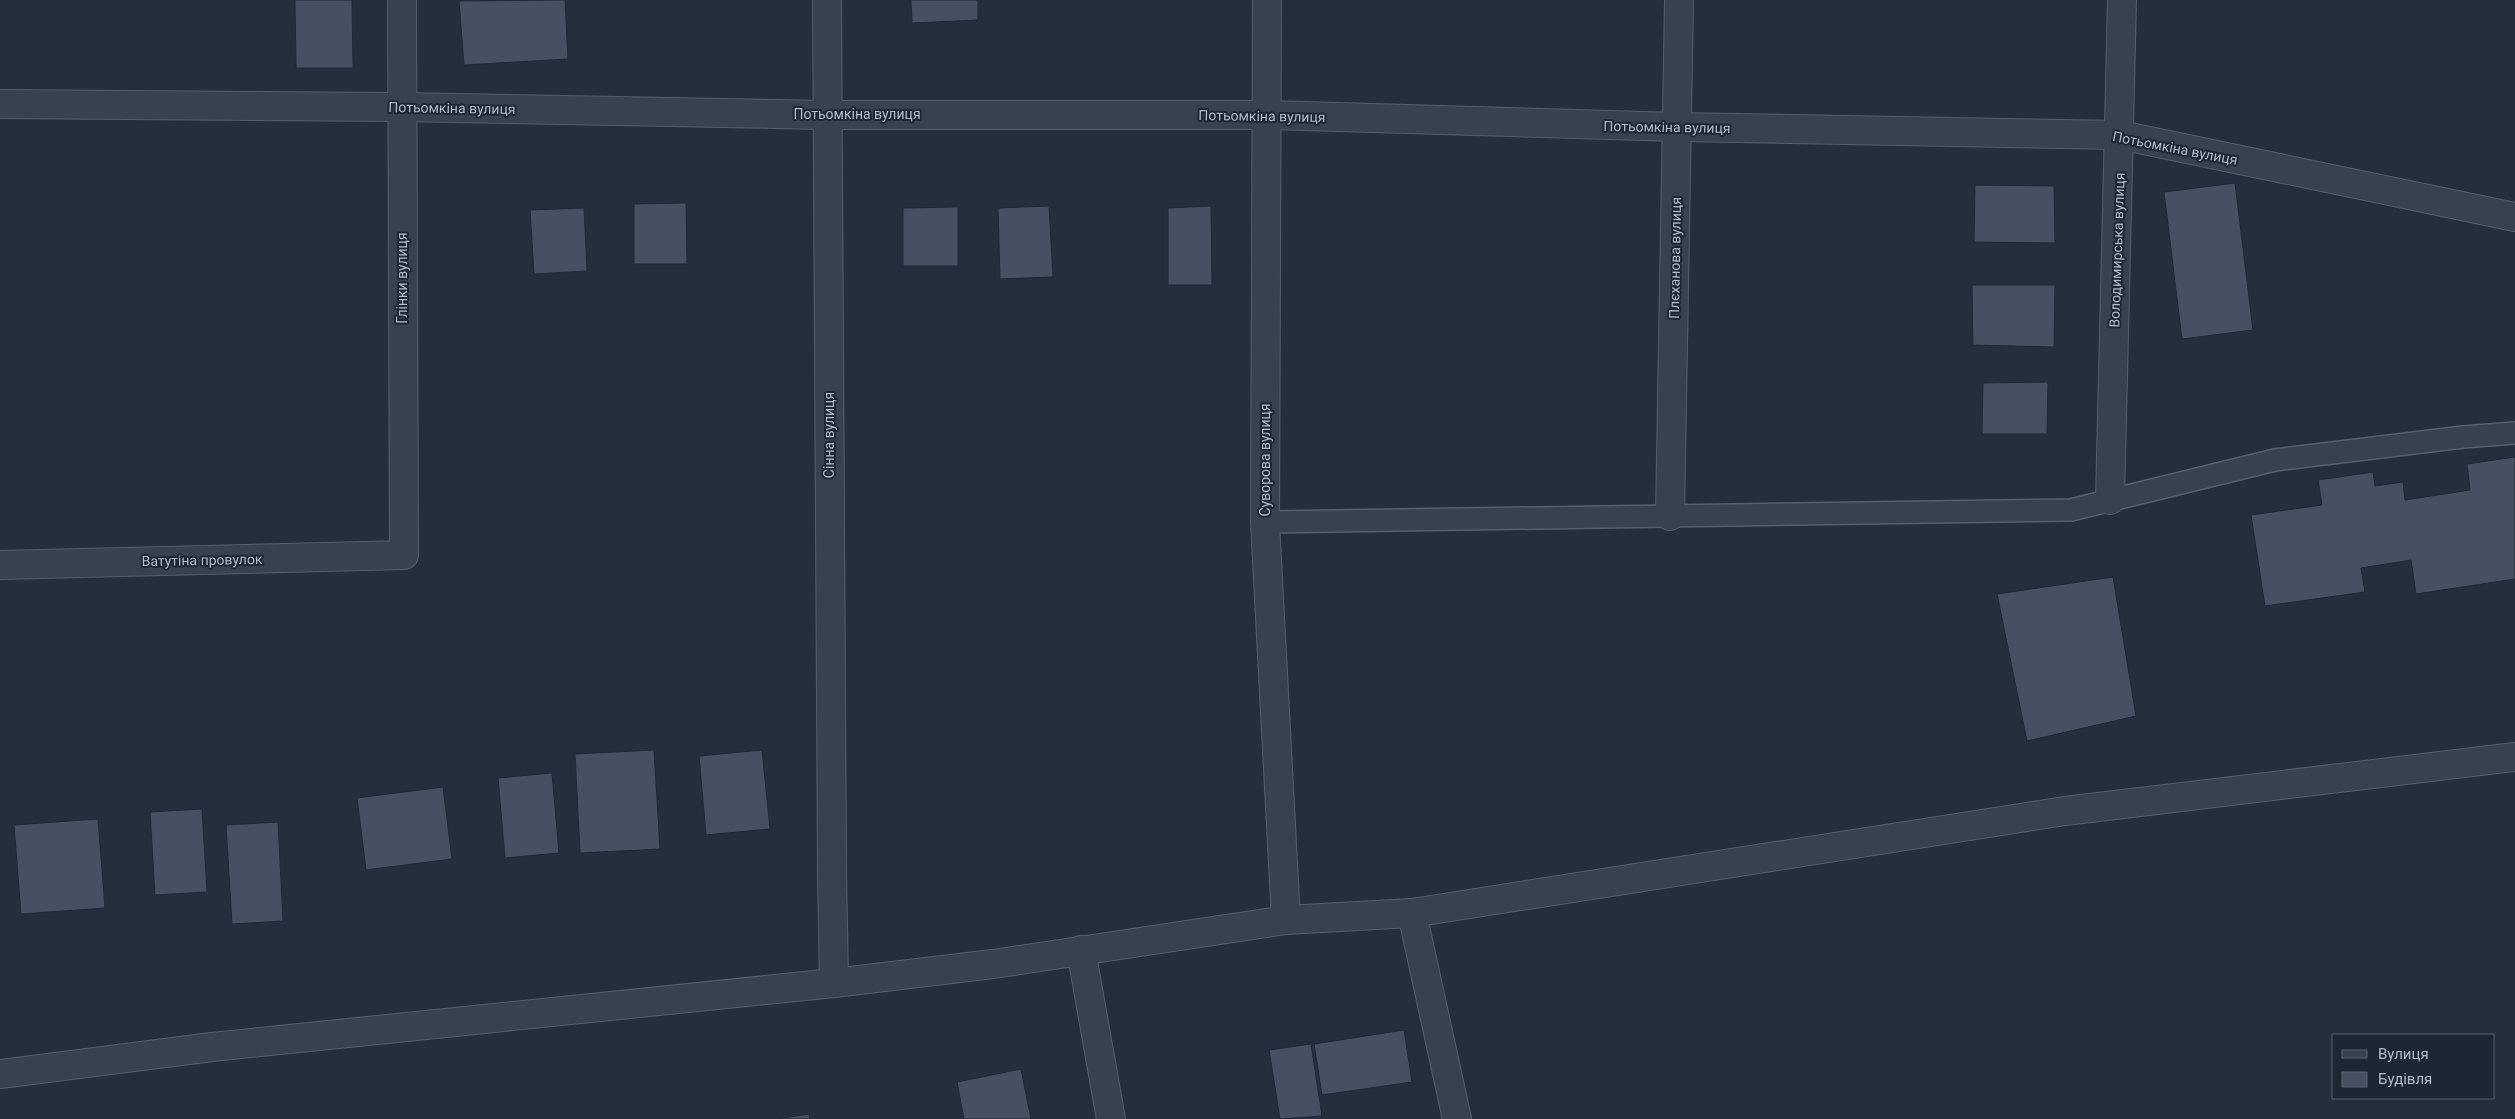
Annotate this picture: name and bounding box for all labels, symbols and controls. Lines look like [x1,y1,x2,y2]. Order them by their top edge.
street label: Потьомкіна вулиця [388,99,516,117]
street label: Потьомкіна вулиця [793,106,921,122]
street label: Потьомкіна вулиця [1198,107,1326,125]
street label: Потьомкіна вулиця [1603,118,1731,136]
street label: Потьомкіна вулиця [2111,128,2239,168]
street label: Володимирська вулиця [2106,172,2128,328]
street label: Плєханова вулиця [1666,197,1684,319]
street label: Глінки вулиця [394,232,410,324]
street label: Сінна вулиця [821,392,837,478]
street label: Суворова вулиця [1257,403,1273,517]
street label: Ватутіна провулок [141,551,263,569]
legend [2332,1034,2495,1099]
text: Вулиця [2378,1045,2429,1063]
text: Будівля [2378,1070,2432,1088]

